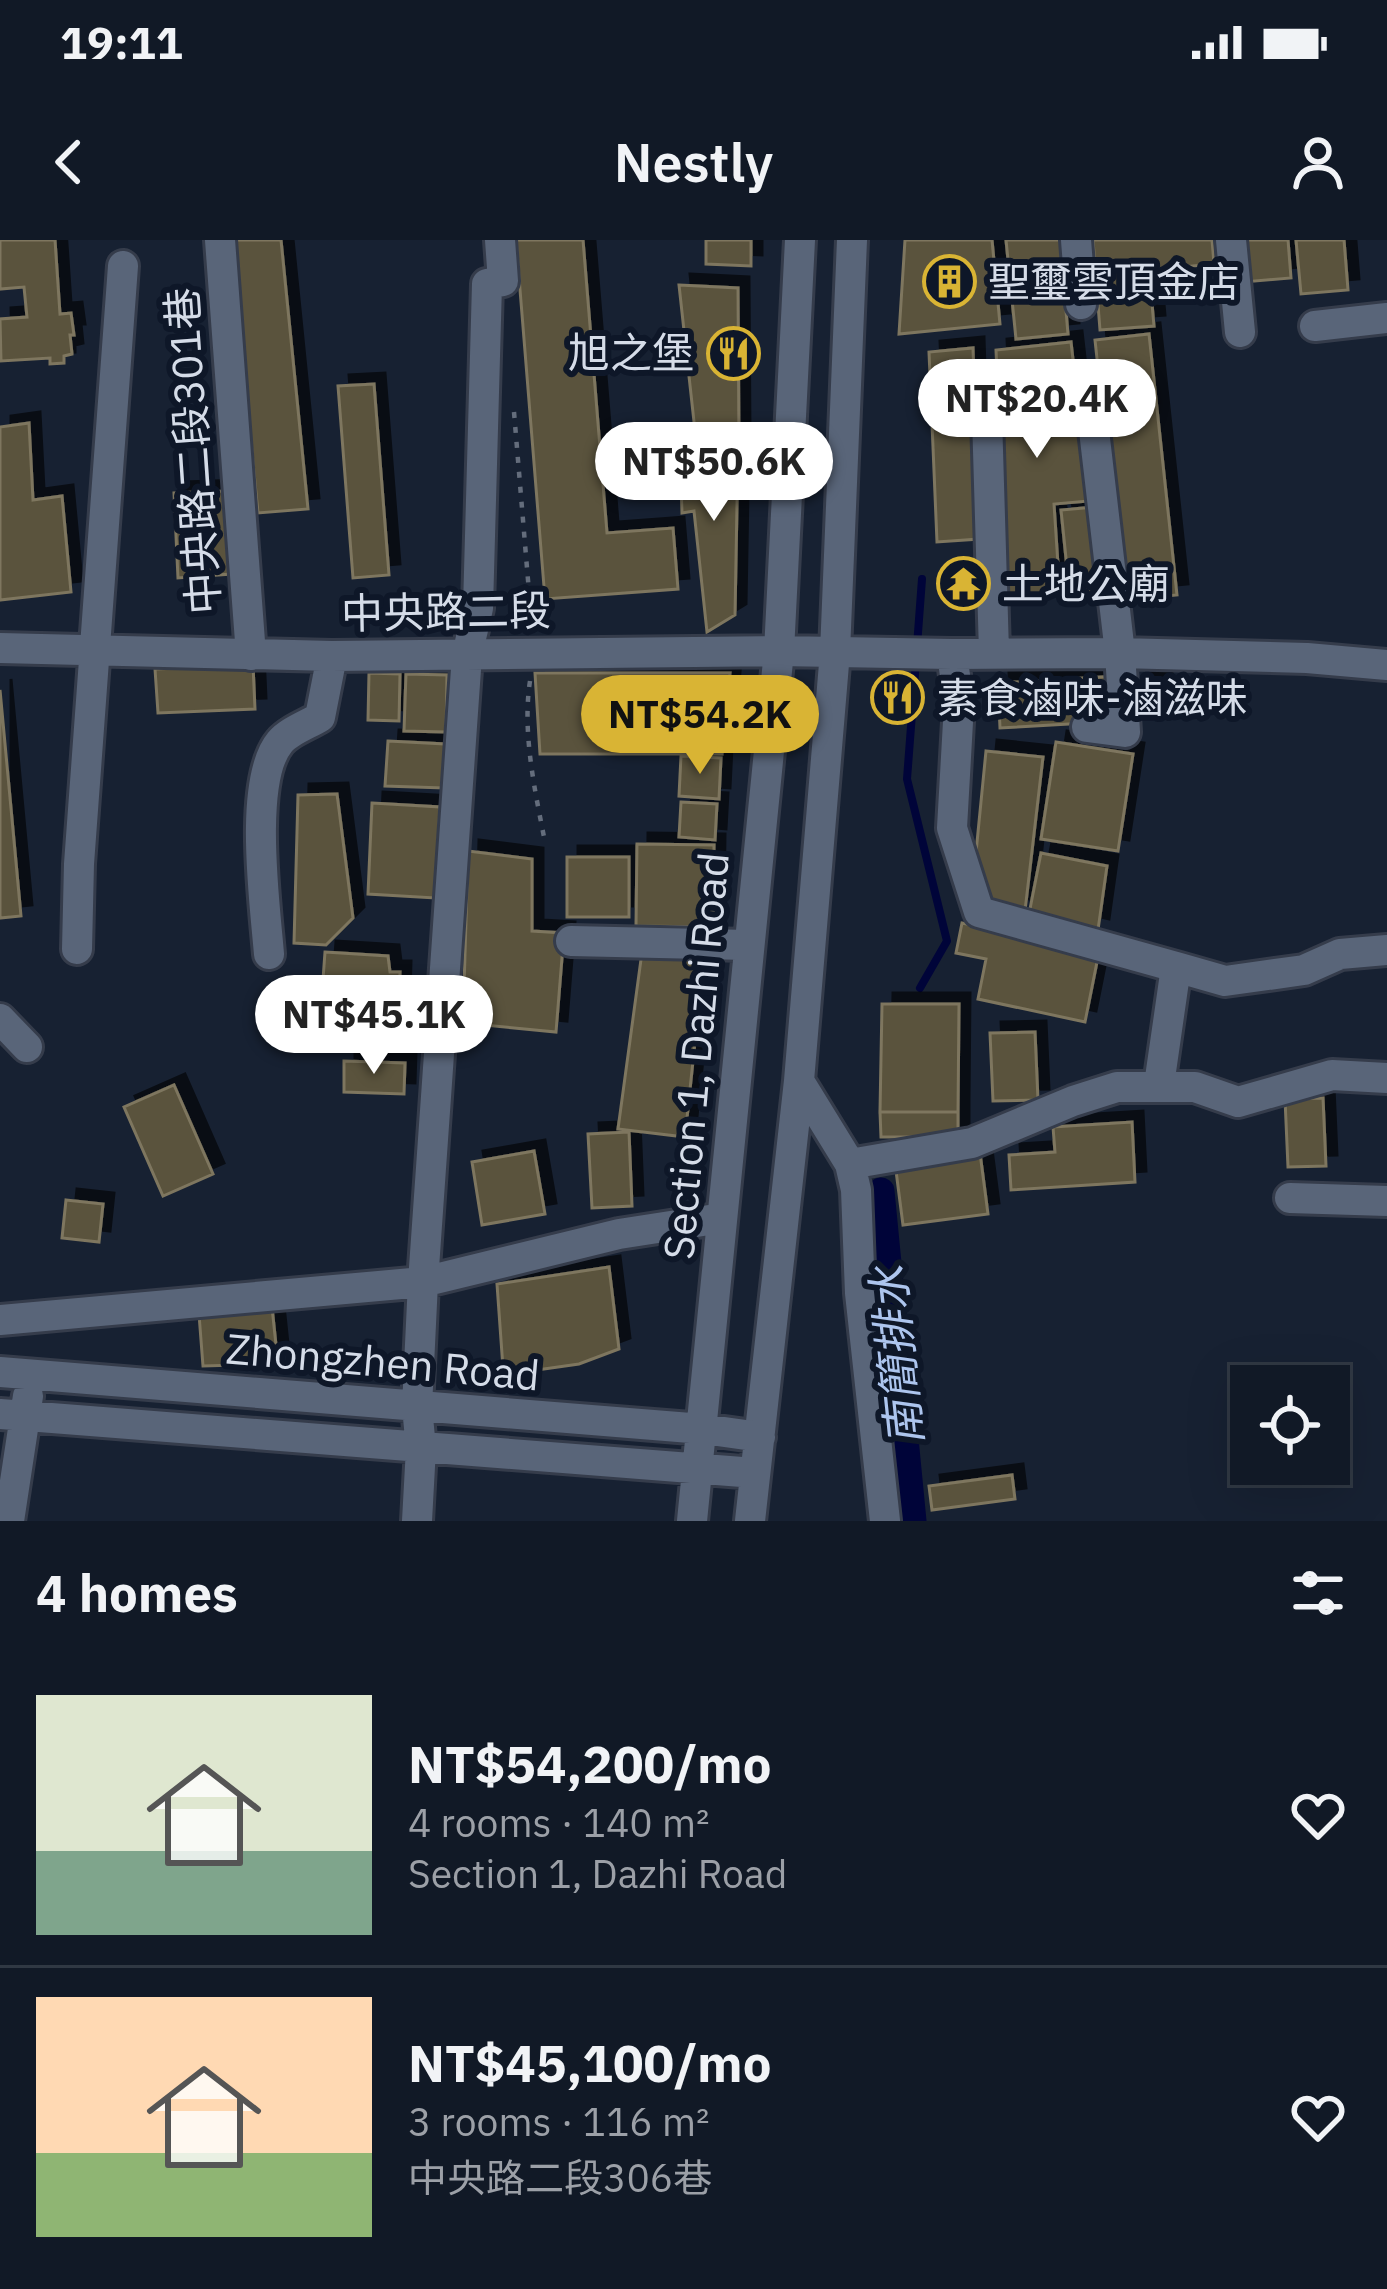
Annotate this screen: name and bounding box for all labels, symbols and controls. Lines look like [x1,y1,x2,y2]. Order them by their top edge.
text: 19:11 [60,13,183,71]
text: Nestly [614,127,773,197]
icon: back [36,129,102,195]
icon: person [1285,129,1351,195]
building icon: 聖璽雲頂金店 [921,254,977,310]
place label: 聖璽雲頂金店 [988,254,1240,309]
street label: 中央路二段301巷 [154,286,231,616]
place label: 旭之堡 [568,325,694,380]
restaurant icon: 旭之堡 [705,325,761,381]
pin: NT$20.4K [913,359,1161,461]
text: NT$20.4K [945,372,1129,423]
pin: NT$50.6K [590,422,838,524]
text: NT$50.6K [622,435,806,486]
temple icon: 土地公廟 [935,556,991,612]
place label: 土地公廟 [1002,556,1170,611]
street label: 中央路二段 [341,582,551,641]
restaurant icon: 素食滷味-滷滋味 [870,670,926,726]
place label: 素食滷味-滷滋味 [937,670,1248,725]
pin: NT$54.2K [576,675,824,777]
text: NT$54.2K [608,688,792,739]
street label: Section 1, Dazhi Road [650,850,741,1262]
pin: NT$45.1K [250,975,498,1077]
text: NT$45.1K [282,988,466,1039]
water label: 南簡排水 [858,1262,934,1449]
street label: Zhongzhen Road [224,1320,542,1403]
map controls [1230,1365,1350,1485]
button: locate [1230,1365,1350,1485]
text: 4 homes [36,1560,238,1626]
icon: filters [1285,1560,1351,1626]
text: NT$54,200/mo [408,1731,771,1797]
icon: home [132,1743,276,1887]
icon: heart [1285,1782,1351,1848]
text: 4 rooms · 140 m² [408,1797,710,1848]
text: Section 1, Dazhi Road [408,1848,787,1899]
text: NT$45,100/mo [408,2030,771,2096]
icon: home [132,2045,276,2189]
icon: heart [1285,2084,1351,2150]
text: 3 rooms · 116 m² [408,2096,710,2147]
text: 中央路二段306巷 [408,2152,712,2203]

